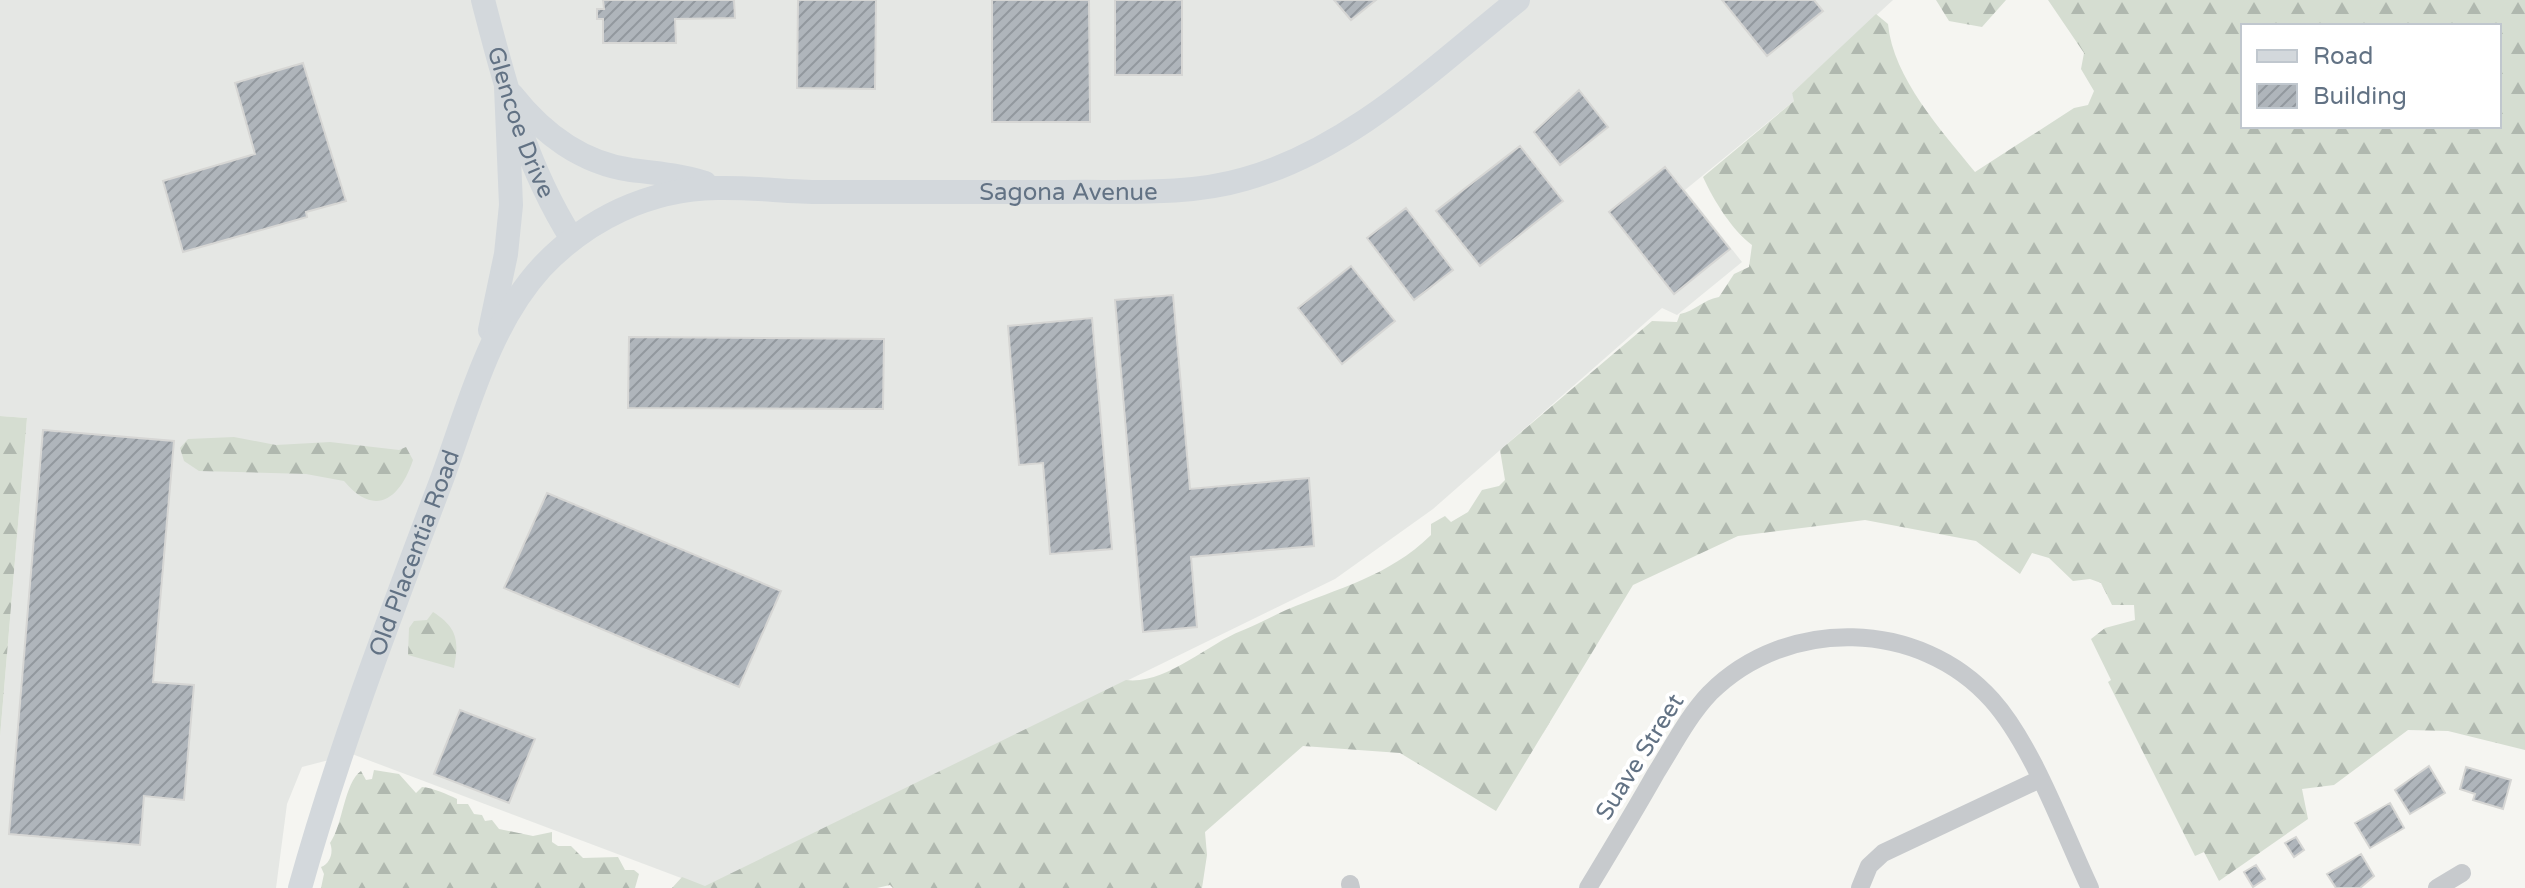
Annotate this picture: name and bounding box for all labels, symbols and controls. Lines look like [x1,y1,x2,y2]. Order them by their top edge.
legend [2241,24,2501,128]
text: Road [2313,42,2373,71]
street label: Glencoe Drive [481,43,561,203]
text: Building [2313,82,2407,111]
street label: Sagona Avenue [979,177,1158,207]
street label: Old Placentia Road [362,446,466,660]
street label: Suave Street [1590,688,1690,826]

